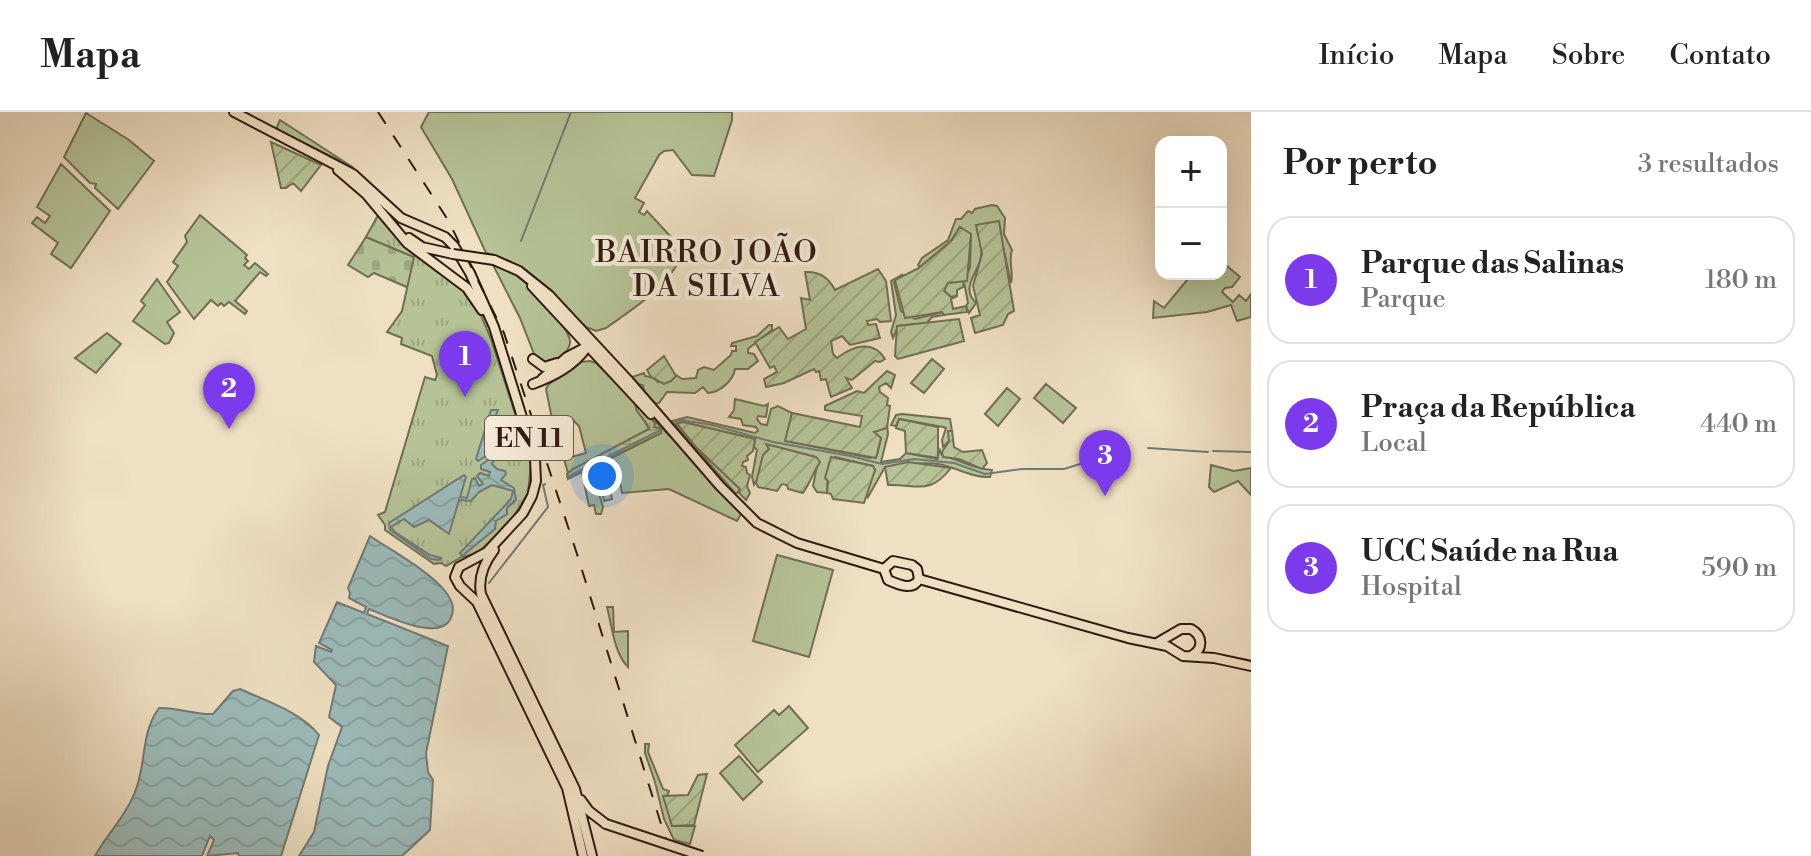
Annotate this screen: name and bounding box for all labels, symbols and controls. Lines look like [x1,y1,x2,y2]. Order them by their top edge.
text: Mapa [40,32,140,79]
text: Início [1319,38,1394,73]
text: Mapa [1438,38,1508,73]
text: Sobre [1552,38,1625,73]
text: Contato [1669,38,1771,73]
map controls [1155,136,1227,280]
button: + [1155,136,1227,208]
text: Por perto [1283,143,1438,185]
text: 3 resultados [1638,148,1779,180]
button: − [1155,208,1227,280]
district label: BAIRRO JOÃO DA SILVA [594,232,819,306]
text: Parque das Salinas [1361,245,1624,283]
text: 1 [1305,264,1317,296]
text: 180 m [1705,264,1777,296]
text: Parque [1361,283,1446,315]
pin: 1 [439,331,491,397]
pin: 2 [203,363,255,429]
text: Praça da República [1361,389,1636,427]
text: 2 [1303,408,1319,440]
text: 440 m [1700,408,1777,440]
road number: EN 11 [485,416,573,460]
text: Local [1361,427,1427,459]
pin: 3 [1079,430,1131,496]
your location [582,456,622,496]
text: UCC Saúde na Rua [1361,533,1619,571]
text: 3 [1303,552,1319,584]
text: 590 m [1702,552,1777,584]
text: Hospital [1361,571,1462,603]

